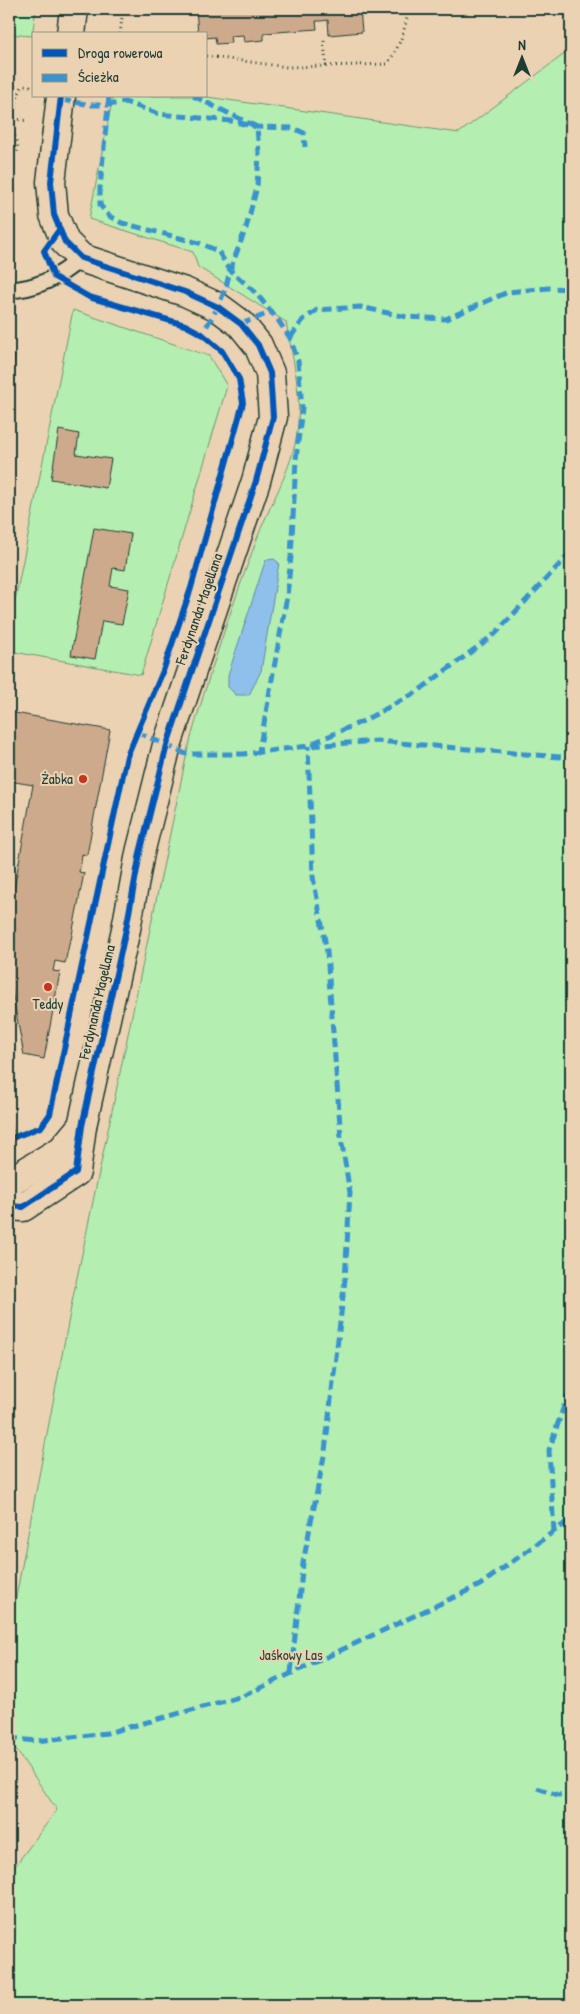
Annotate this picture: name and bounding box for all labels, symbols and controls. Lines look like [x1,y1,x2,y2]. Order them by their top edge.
legend [32,32,208,98]
north arrow [498,32,548,82]
text: N [518,35,526,54]
text: Droga rowerowa [78,42,162,63]
text: Ścieżka [78,66,119,87]
street label: Ferdynanda Magellana [169,550,227,668]
place label: Żabka [41,768,73,789]
marker: Żabka [77,773,89,785]
street label: Ferdynanda Magellana [73,943,120,1062]
marker: Teddy [42,981,54,993]
place label: Teddy [32,993,64,1014]
park label: Jaśkowy Las [259,1644,323,1665]

